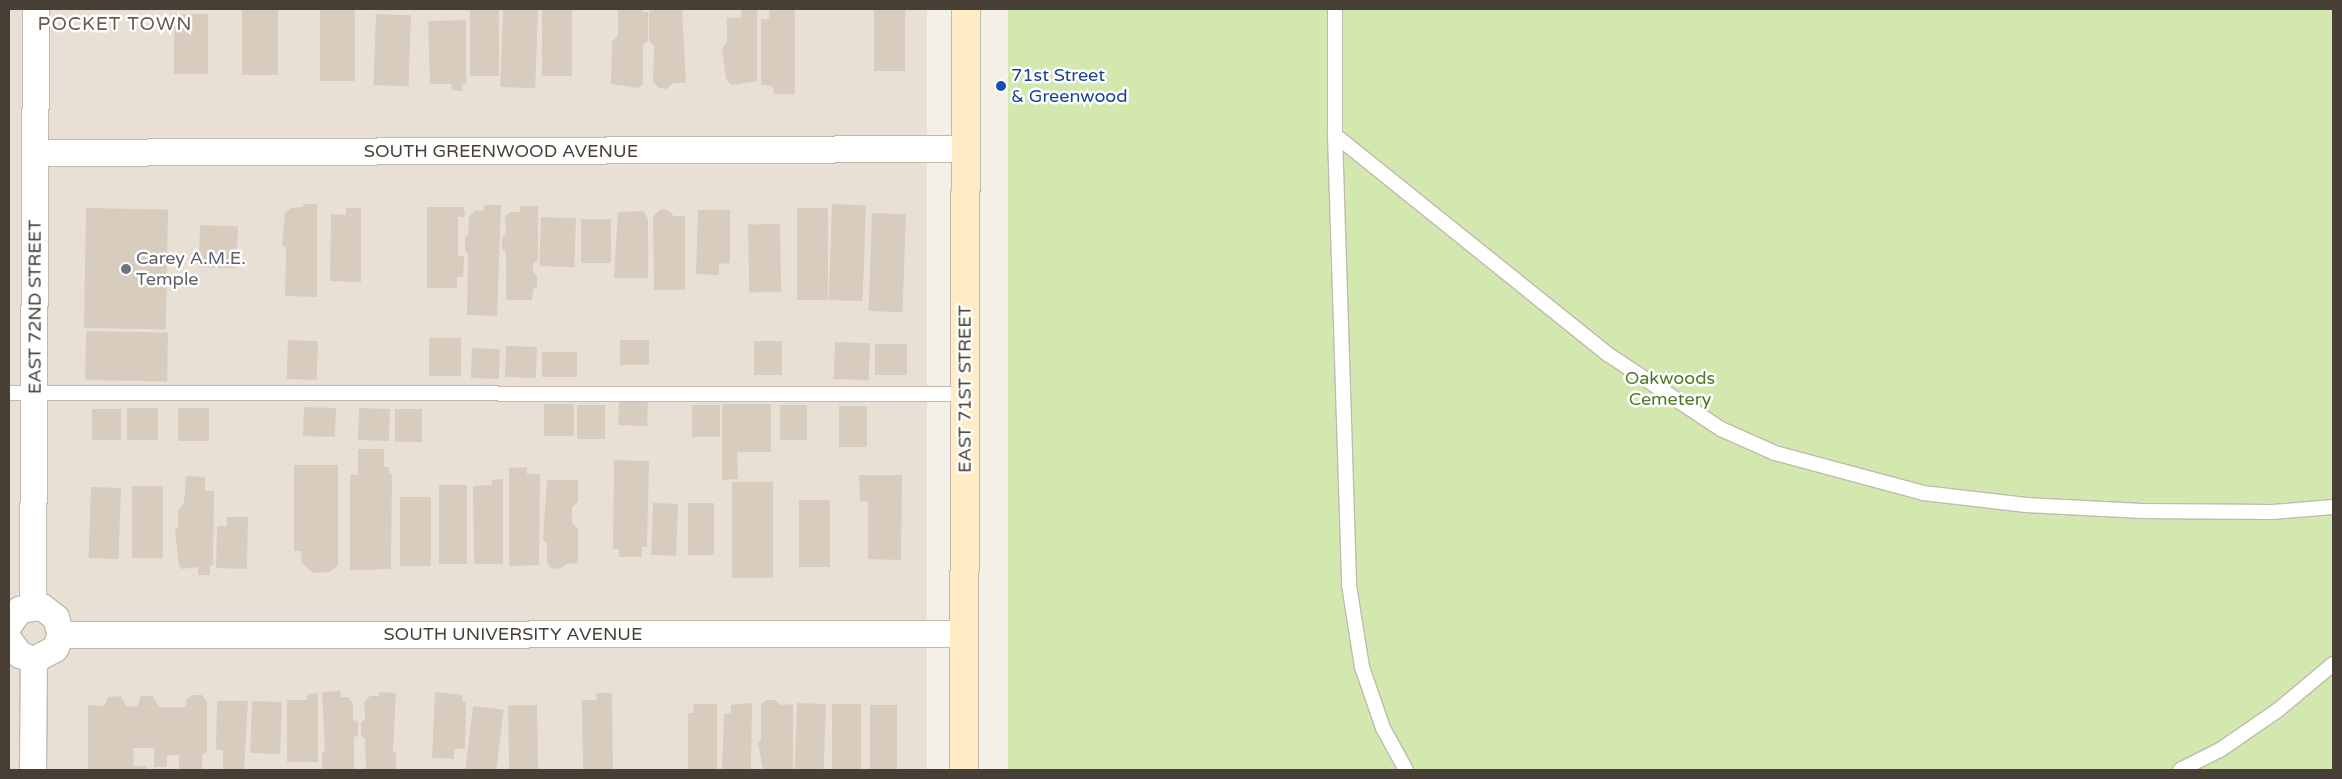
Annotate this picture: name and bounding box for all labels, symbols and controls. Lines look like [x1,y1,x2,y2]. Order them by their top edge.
district label: POCKET TOWN [36,14,194,36]
place label: 71st Street & Greenwood [1011,65,1128,108]
marker: 71st Street & Greenwood [995,80,1007,92]
street label: SOUTH GREENWOOD AVENUE [364,140,638,162]
street label: EAST 72ND STREET [24,220,46,394]
place label: Carey A.M.E. Temple [136,248,246,290]
marker: Carey A.M.E. Temple [120,263,132,275]
street label: EAST 71ST STREET [954,305,976,473]
park label: Oakwoods Cemetery [1625,368,1715,410]
street label: SOUTH UNIVERSITY AVENUE [384,623,642,645]

